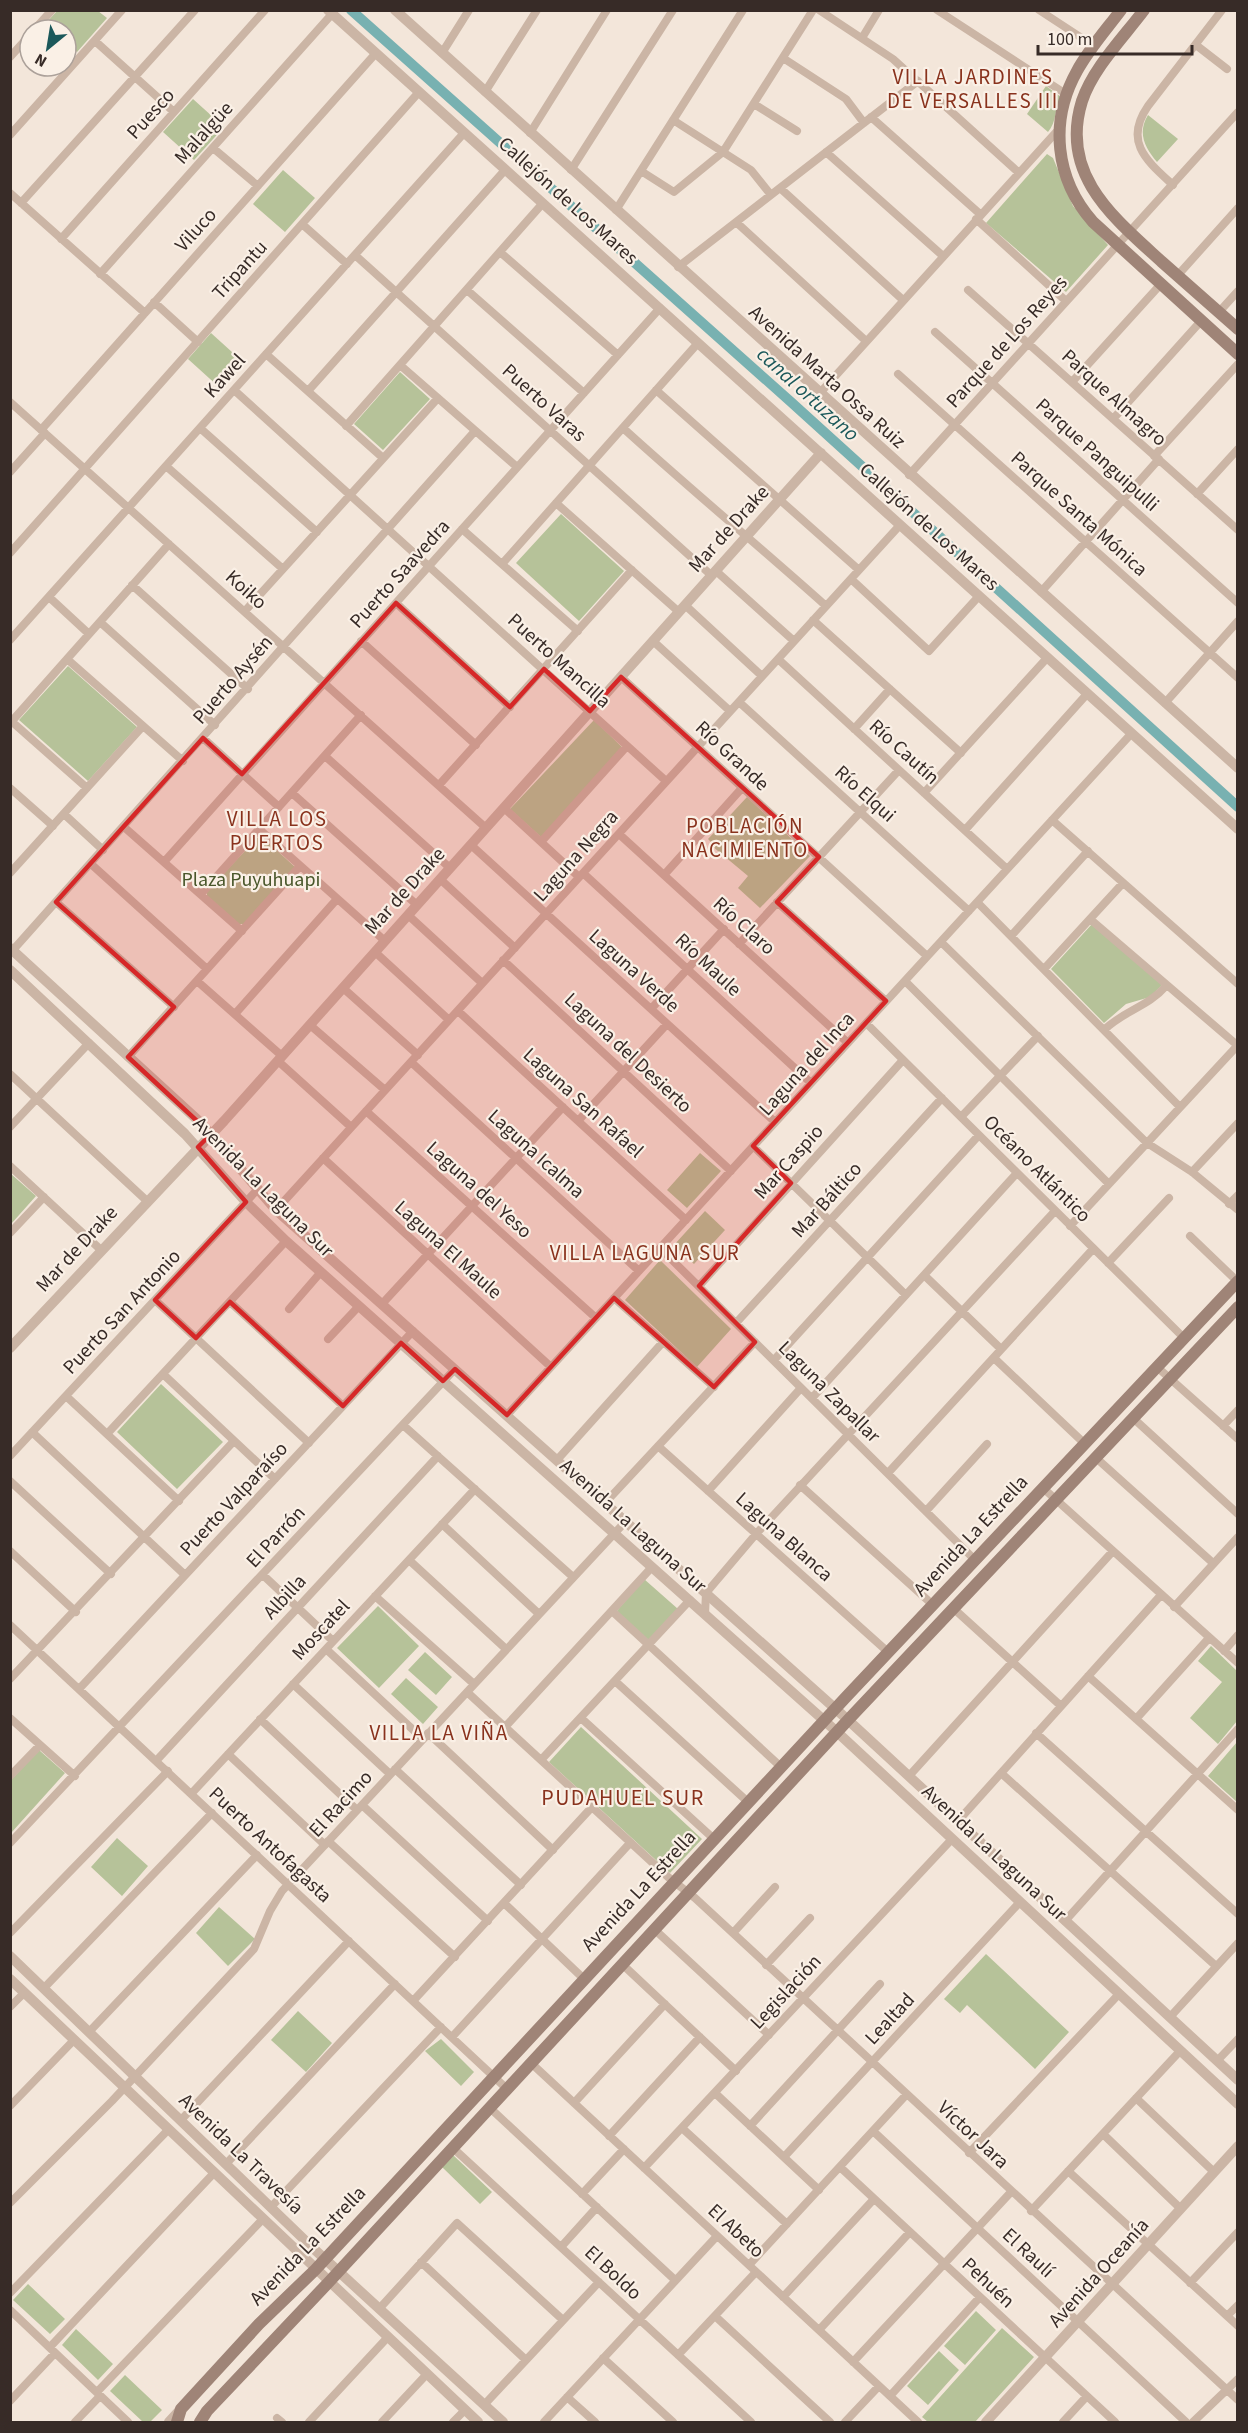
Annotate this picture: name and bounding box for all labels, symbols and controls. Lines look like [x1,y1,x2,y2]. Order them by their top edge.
north arrow [18,18,78,78]
scale bar [1038,18,1192,56]
text: 100 m [1047,27,1092,52]
text: N [31,48,51,72]
district label: VILLA JARDINES DE VERSALLES III [887,62,1059,116]
street label: Puesco [121,82,181,146]
street label: Malalgüe [168,95,240,171]
street label: Callejón de Los Mares [492,130,644,272]
street label: Viluco [169,202,223,258]
street label: Tripantu [206,234,274,306]
street label: Parque de Los Reyes [940,270,1074,414]
street label: Avenida Marta Ossa Ruiz [742,299,912,455]
water label: canal ortuzano [750,340,866,448]
street label: Parque Almagro [1055,343,1173,453]
street label: Kawel [198,348,252,404]
street label: Puerto Varas [496,357,592,449]
street label: Parque Panguipulli [1029,392,1165,518]
street label: Parque Santa Mónica [1004,445,1154,583]
street label: Callejón de Los Mares [853,456,1005,598]
street label: Mar de Drake [682,479,776,579]
street label: Puerto Saavedra [343,513,457,635]
street label: Koiko [219,564,273,616]
street label: Puerto Mancilla [501,607,617,715]
street label: Puerto Aysén [186,629,280,731]
street label: Río Cautín [863,713,945,791]
street label: Río Grande [689,714,775,798]
street label: Río Elqui [828,759,902,829]
district label: VILLA LOS PUERTOS [227,804,327,858]
street label: Laguna Negra [527,804,625,908]
district label: POBLACIÓN NACIMIENTO [681,811,809,865]
street label: Mar de Drake [358,841,452,941]
park label: Plaza Puyuhuapi [182,866,320,894]
street label: Río Claro [707,890,781,962]
street label: Laguna Verde [582,923,686,1019]
street label: Río Maule [669,927,747,1003]
street label: Laguna del Desierto [558,986,698,1120]
street label: Laguna del Inca [753,1006,861,1122]
street label: Laguna San Rafael [517,1041,649,1165]
street label: Laguna Icalma [481,1103,591,1205]
street label: Océano Atlántico [977,1109,1097,1229]
street label: Avenida La Laguna Sur [186,1110,340,1264]
street label: Mar Caspio [748,1118,830,1206]
street label: Laguna del Yeso [420,1135,538,1245]
street label: Mar Báltico [785,1156,869,1244]
street label: Laguna El Maule [388,1194,508,1306]
street label: Mar de Drake [30,1200,124,1298]
district label: VILLA LAGUNA SUR [550,1238,740,1268]
street label: Puerto San Antonio [57,1243,187,1381]
street label: Laguna Zapallar [772,1335,886,1449]
street label: Puerto Valparaíso [174,1436,294,1562]
street label: Avenida La Laguna Sur [553,1452,713,1600]
street label: Avenida La Estrella [907,1469,1035,1603]
street label: Laguna Blanca [729,1486,839,1588]
street label: El Parrón [240,1500,312,1574]
street label: Albilla [257,1568,313,1626]
street label: Moscatel [286,1593,356,1667]
district label: VILLA LA VIÑA [369,1718,509,1748]
street label: El Racimo [303,1764,379,1844]
street label: Avenida La Laguna Sur [915,1778,1073,1928]
street label: Puerto Antofagasta [202,1780,338,1910]
district label: PUDAHUEL SUR [541,1782,705,1814]
street label: Avenida La Estrella [575,1824,703,1958]
street label: Legislación [744,1948,828,2036]
street label: Lealtad [859,1987,921,2051]
street label: Avenida La Travesía [172,2087,310,2221]
street label: Víctor Jara [931,2094,1015,2176]
street label: Avenida La Estrella [243,2180,373,2312]
street label: El Abeto [701,2197,771,2265]
street label: Avenida Oceanía [1042,2212,1156,2334]
street label: El Raulí [996,2222,1061,2285]
street label: El Boldo [578,2239,648,2307]
street label: Pehuén [955,2251,1021,2315]

